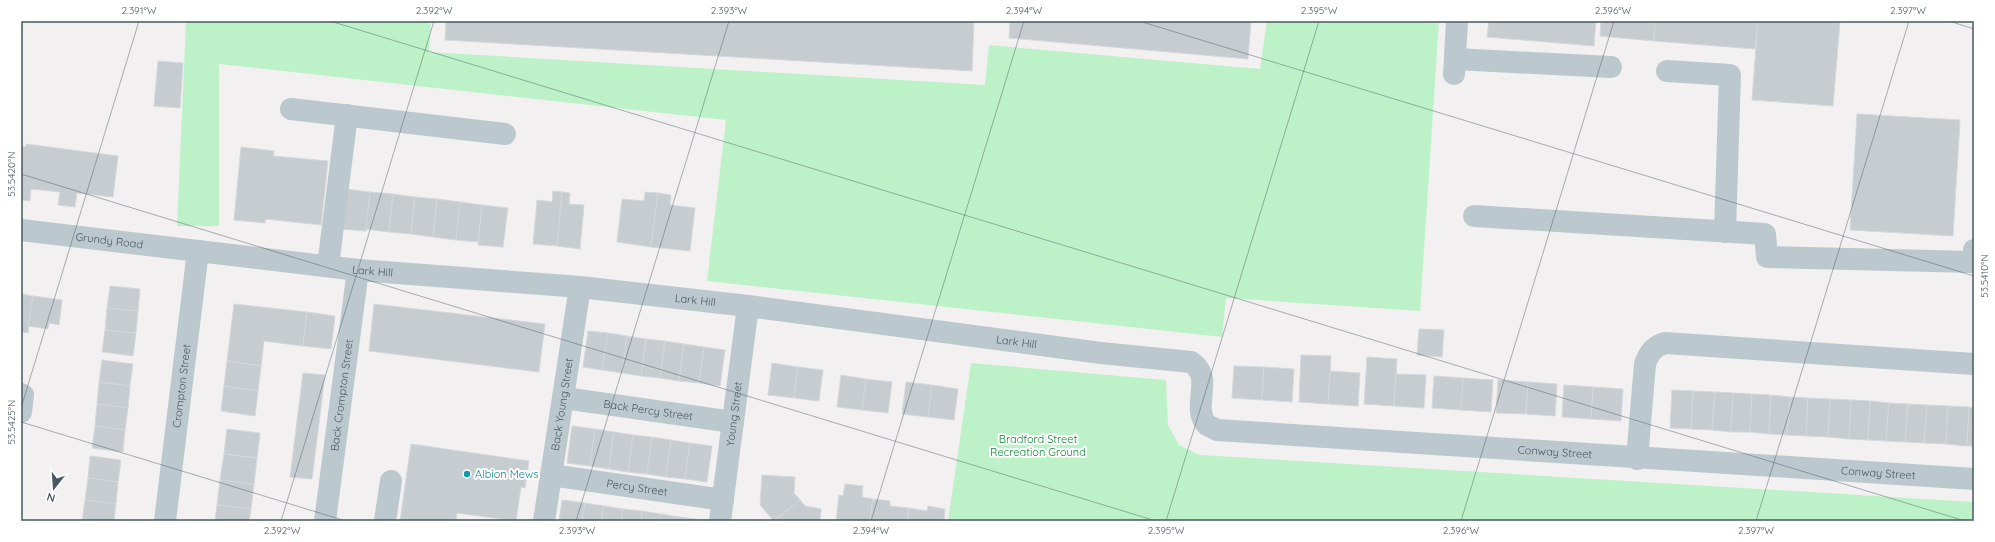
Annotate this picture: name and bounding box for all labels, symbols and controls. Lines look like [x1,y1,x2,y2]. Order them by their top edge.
text: 2.391°W [122,4,157,17]
text: 2.392°W [416,4,453,17]
text: 2.393°W [711,4,748,17]
text: 2.394°W [1006,4,1043,17]
text: 2.395°W [1301,4,1338,17]
text: 2.396°W [1595,4,1632,17]
text: 2.397°W [1890,4,1926,17]
text: 53.5420°N [5,151,18,197]
street label: Grundy Road [75,230,144,251]
text: 53.5410°N [1978,254,1991,298]
street label: Lark Hill [351,262,394,280]
street label: Lark Hill [674,291,716,309]
street label: Lark Hill [995,332,1038,351]
street label: Back Crompton Street [327,338,356,452]
street label: Crompton Street [169,343,194,429]
street label: Back Young Street [548,357,576,452]
street label: Young Street [723,381,745,447]
street label: Back Percy Street [603,397,694,423]
text: 53.5425°N [5,400,18,444]
park label: Bradford Street Recreation Ground [990,432,1086,459]
street label: Conway Street [1517,442,1593,461]
street label: Conway Street [1841,463,1916,482]
place label: Albion Mews [475,467,538,481]
north arrow [34,468,74,508]
marker: Albion Mews [462,469,472,479]
street label: Percy Street [606,476,669,499]
text: N [45,490,57,505]
text: 2.392°W [264,524,301,537]
text: 2.393°W [559,524,596,537]
text: 2.394°W [853,524,890,537]
text: 2.395°W [1148,524,1185,537]
text: 2.396°W [1443,524,1480,537]
text: 2.397°W [1738,524,1774,537]

